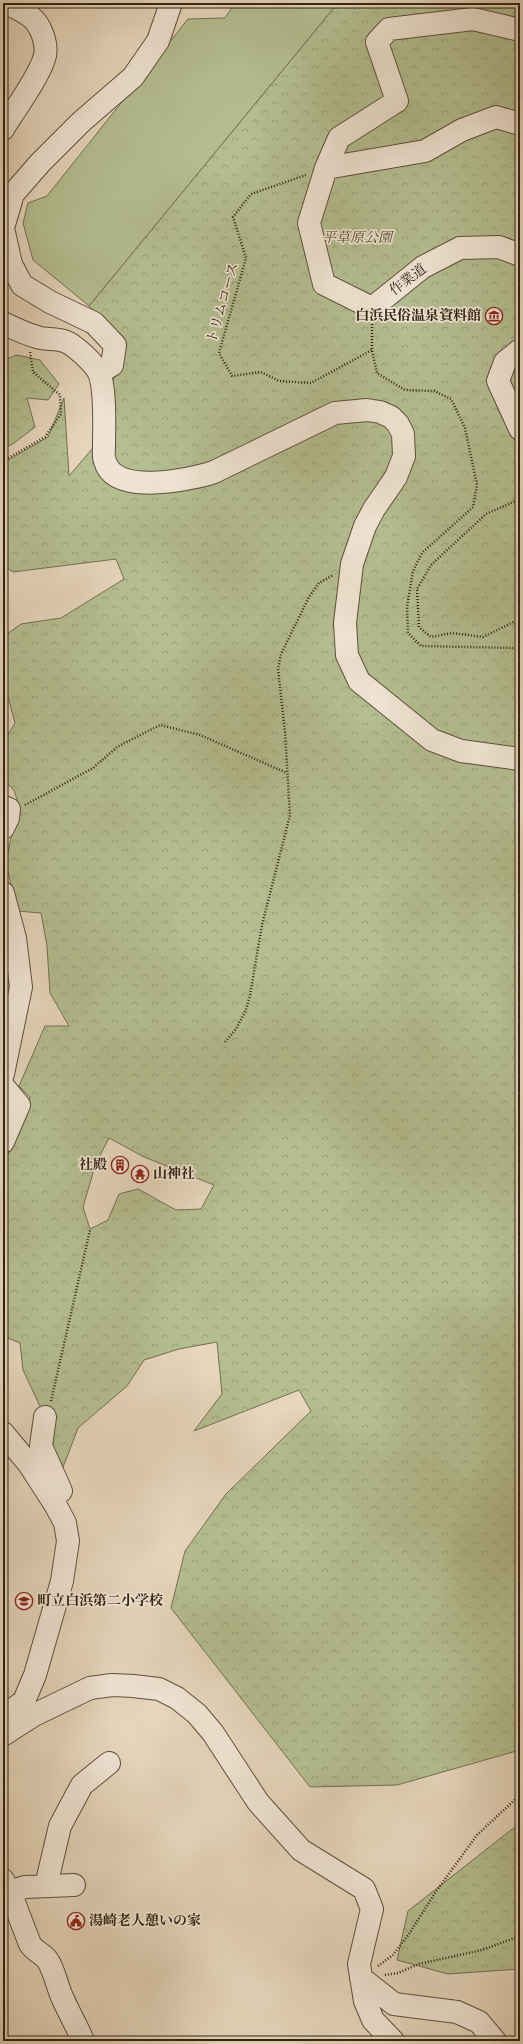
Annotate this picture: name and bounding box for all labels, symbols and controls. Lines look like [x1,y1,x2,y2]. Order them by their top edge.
park label: 平草原公園 [322,230,394,245]
street label: トリムコース [205,261,241,345]
street label: 作業道 [386,261,429,298]
museum icon: 白浜民俗温泉資料館 [484,306,504,326]
place label: 白浜民俗温泉資料館 [355,307,481,323]
building icon: 社殿 [110,1155,130,1175]
place label: 社殿 [79,1157,107,1172]
temple icon: 山神社 [130,1164,150,1184]
place label: 山神社 [153,1166,195,1181]
school or university icon: 町立白浜第二小学校 [14,1591,34,1611]
place label: 町立白浜第二小学校 [37,1592,163,1608]
public building icon: 湯崎老人憩いの家 [66,1911,86,1931]
place label: 湯崎老人憩いの家 [89,1912,201,1928]

